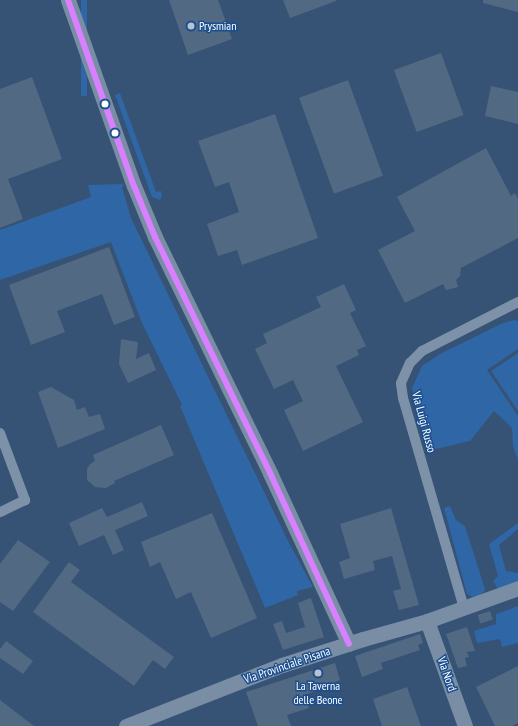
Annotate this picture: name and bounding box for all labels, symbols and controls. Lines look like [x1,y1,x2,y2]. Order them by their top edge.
place label: Prysmian [199,19,236,33]
marker: Prysmian [186,21,196,31]
unlabelled marker [100,99,110,109]
unlabelled marker [110,128,120,138]
street label: Via Luigi Russo [409,390,439,454]
street label: Via Provinciale Pisana [242,643,332,687]
street label: Via Nord [434,655,460,693]
marker: La Taverna delle Beone [313,668,323,678]
place label: La Taverna delle Beone [293,679,343,707]

